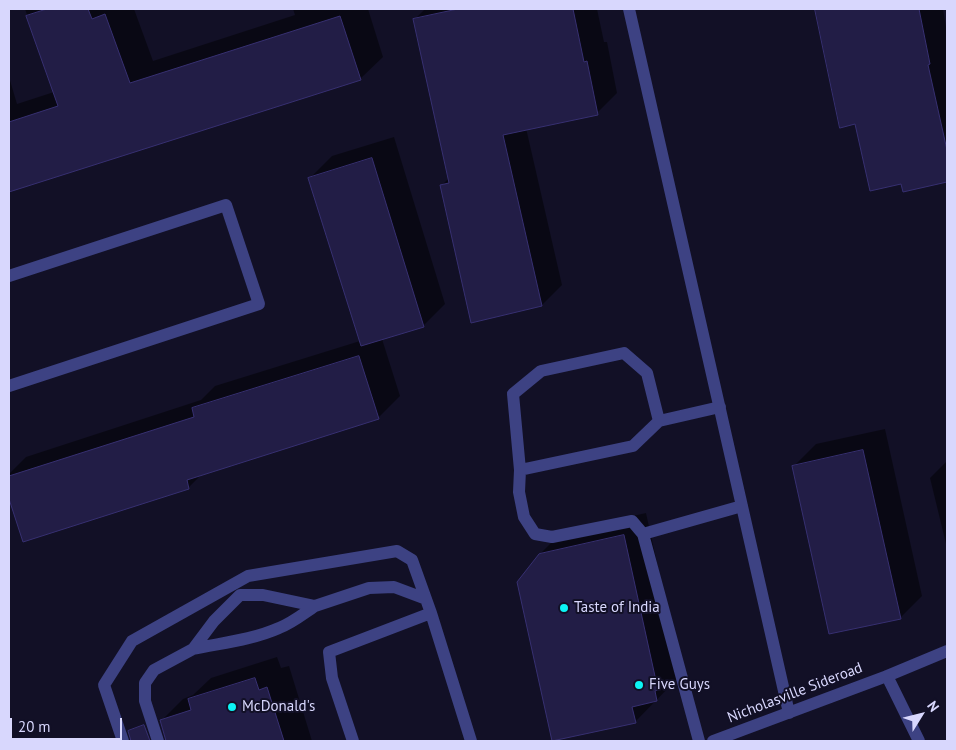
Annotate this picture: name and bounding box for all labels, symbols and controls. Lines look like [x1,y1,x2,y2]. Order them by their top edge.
place label: Taste of India [574,599,660,617]
marker: Taste of India [558,602,570,614]
street label: Nicholasville Sideroad [725,659,865,727]
place label: Five Guys [649,676,710,694]
marker: Five Guys [633,679,645,691]
north arrow [896,690,946,740]
text: N [923,697,943,715]
place label: McDonald's [242,698,315,716]
marker: McDonald's [226,701,238,713]
scale bar [12,708,125,740]
text: 20 m [18,717,51,736]

